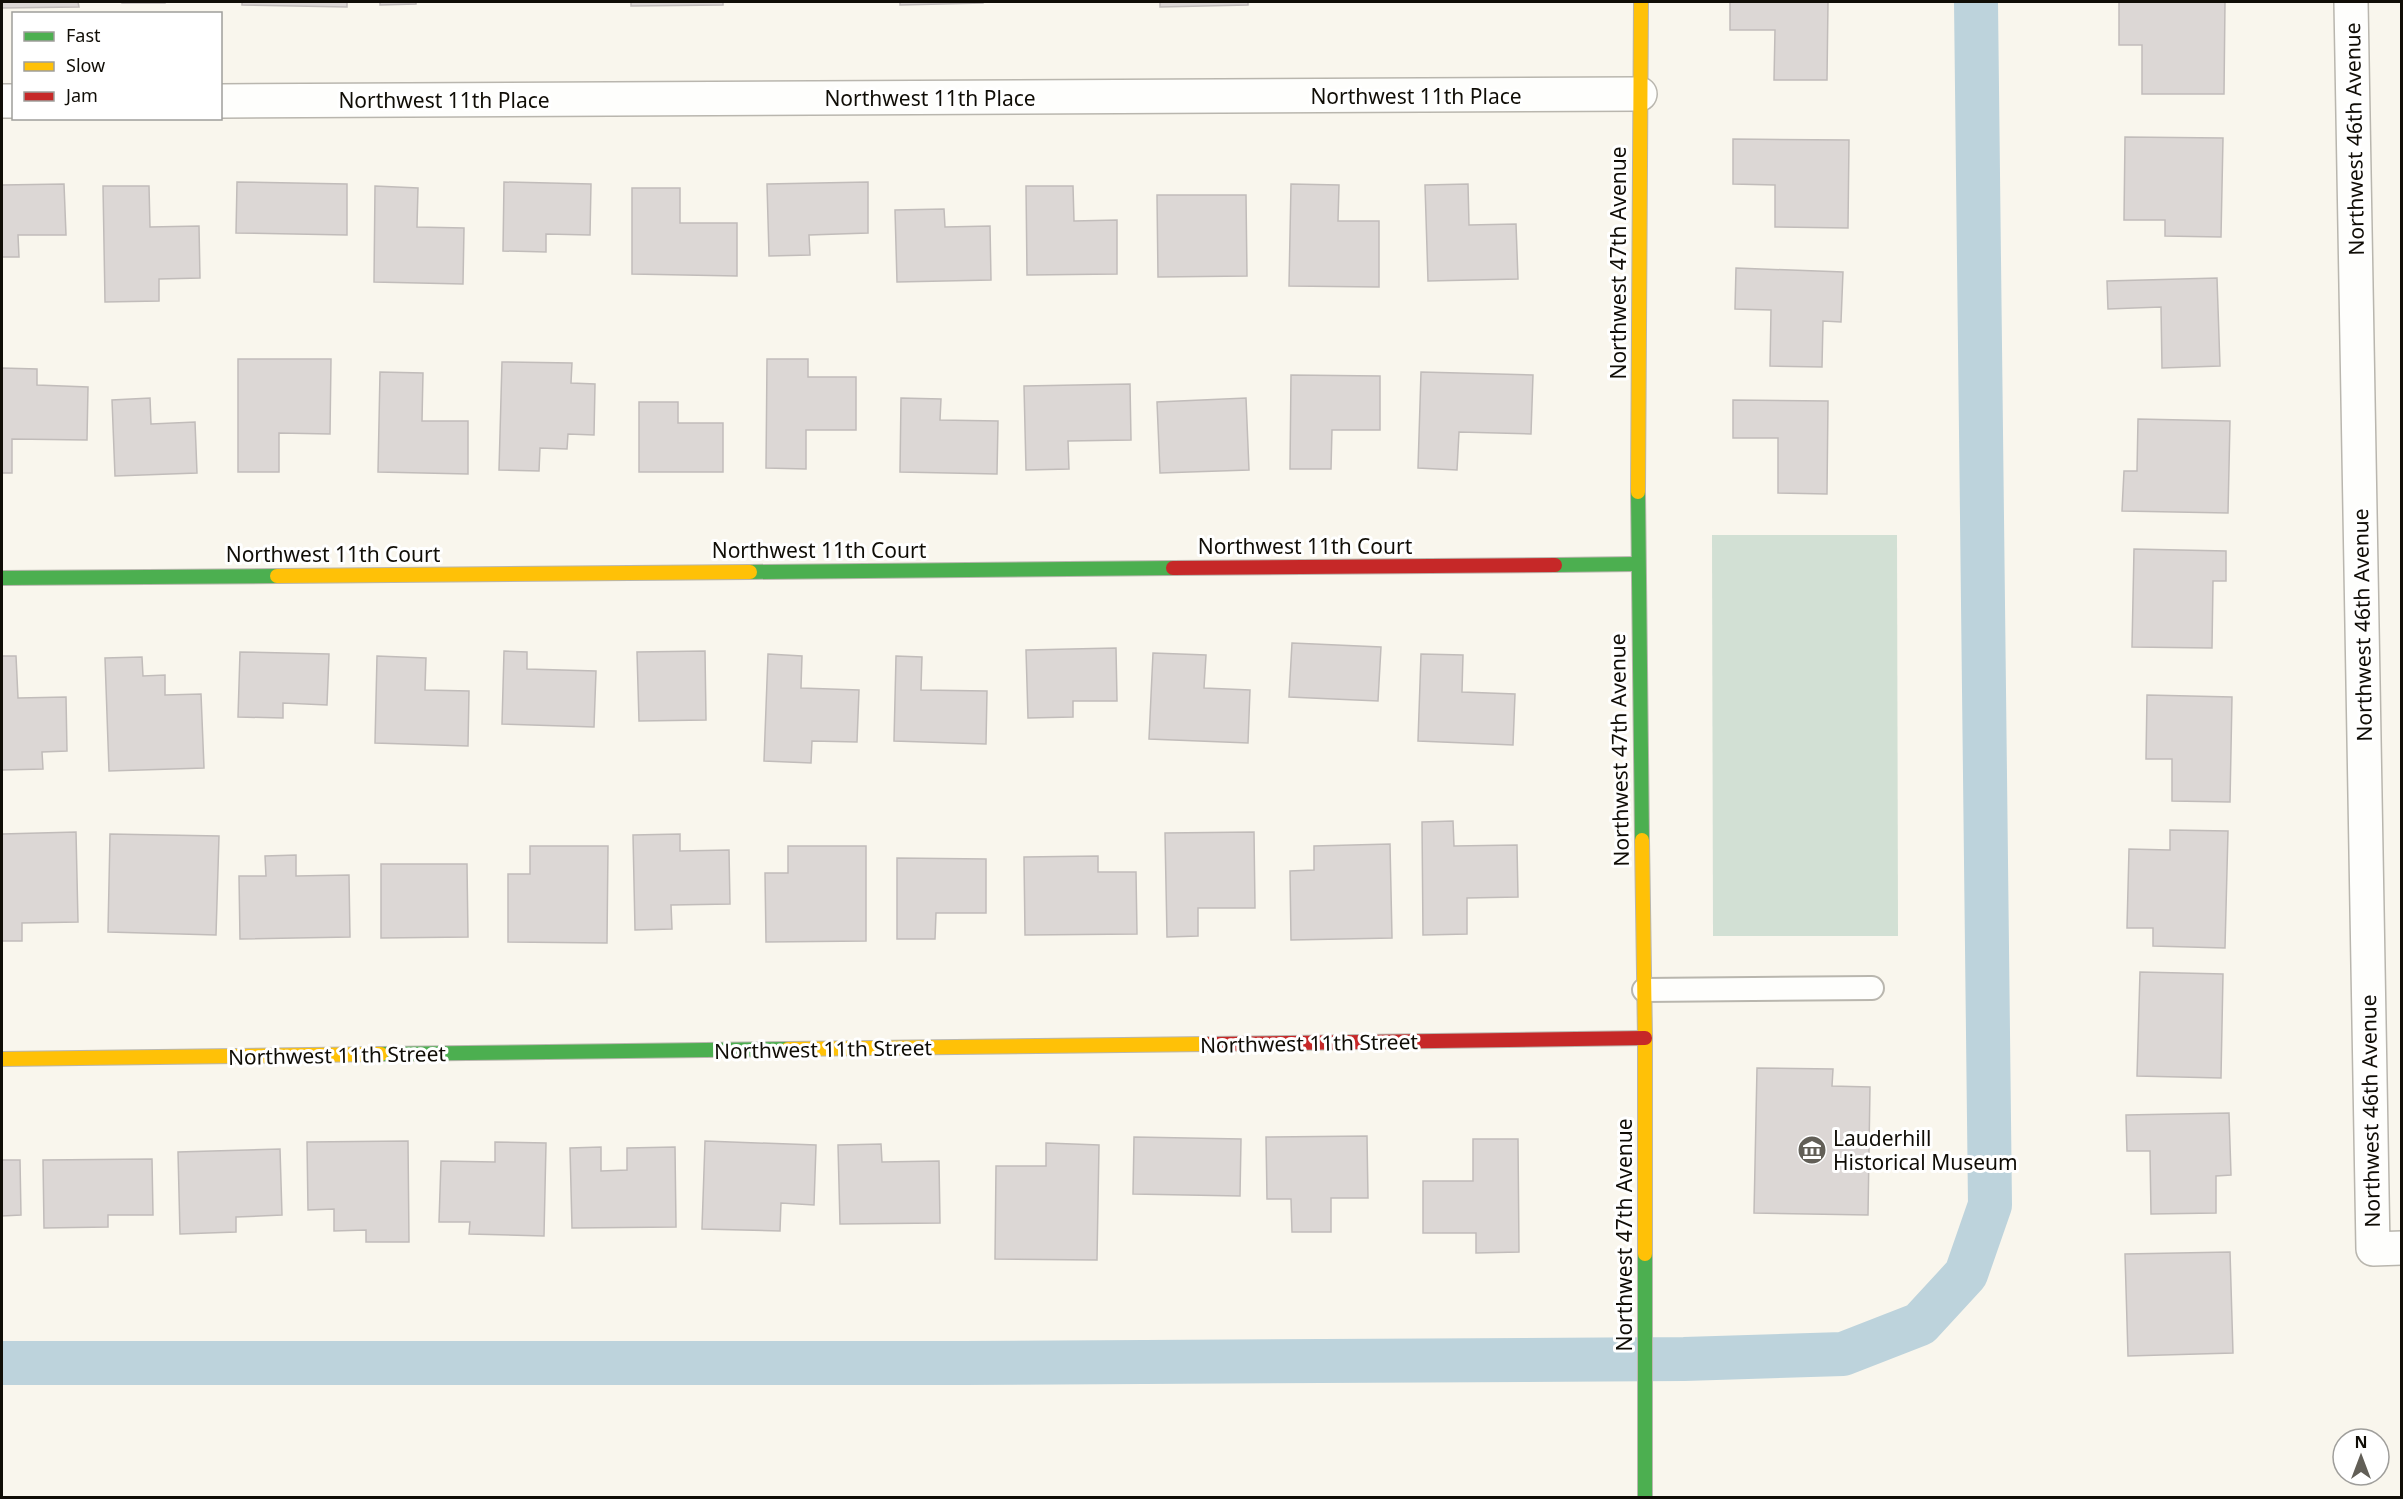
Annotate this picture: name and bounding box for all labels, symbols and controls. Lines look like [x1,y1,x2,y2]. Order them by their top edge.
legend [12,12,222,120]
street label: Northwest 46th Avenue [2338,22,2370,256]
text: Fast [66,23,101,47]
text: Slow [66,53,105,77]
street label: Northwest 11th Place [1310,82,1522,110]
text: Jam [64,83,98,107]
street label: Northwest 11th Place [824,84,1036,112]
street label: Northwest 11th Place [338,86,550,114]
street label: Northwest 47th Avenue [1604,146,1632,380]
street label: Northwest 46th Avenue [2346,508,2378,742]
street label: Northwest 11th Court [1198,532,1413,560]
street label: Northwest 11th Court [712,536,927,564]
street label: Northwest 11th Court [226,540,441,568]
street label: Northwest 47th Avenue [1603,633,1635,867]
street label: Northwest 46th Avenue [2354,994,2386,1228]
street label: Northwest 11th Street [1200,1027,1419,1059]
street label: Northwest 11th Street [714,1033,933,1065]
street label: Northwest 11th Street [228,1039,447,1071]
street label: Northwest 47th Avenue [1610,1118,1638,1352]
place label: Lauderhill Historical Museum [1833,1124,2018,1176]
museum icon: Lauderhill Historical Museum [1796,1134,1828,1166]
north arrow [2331,1427,2391,1487]
text: N [2354,1431,2368,1453]

